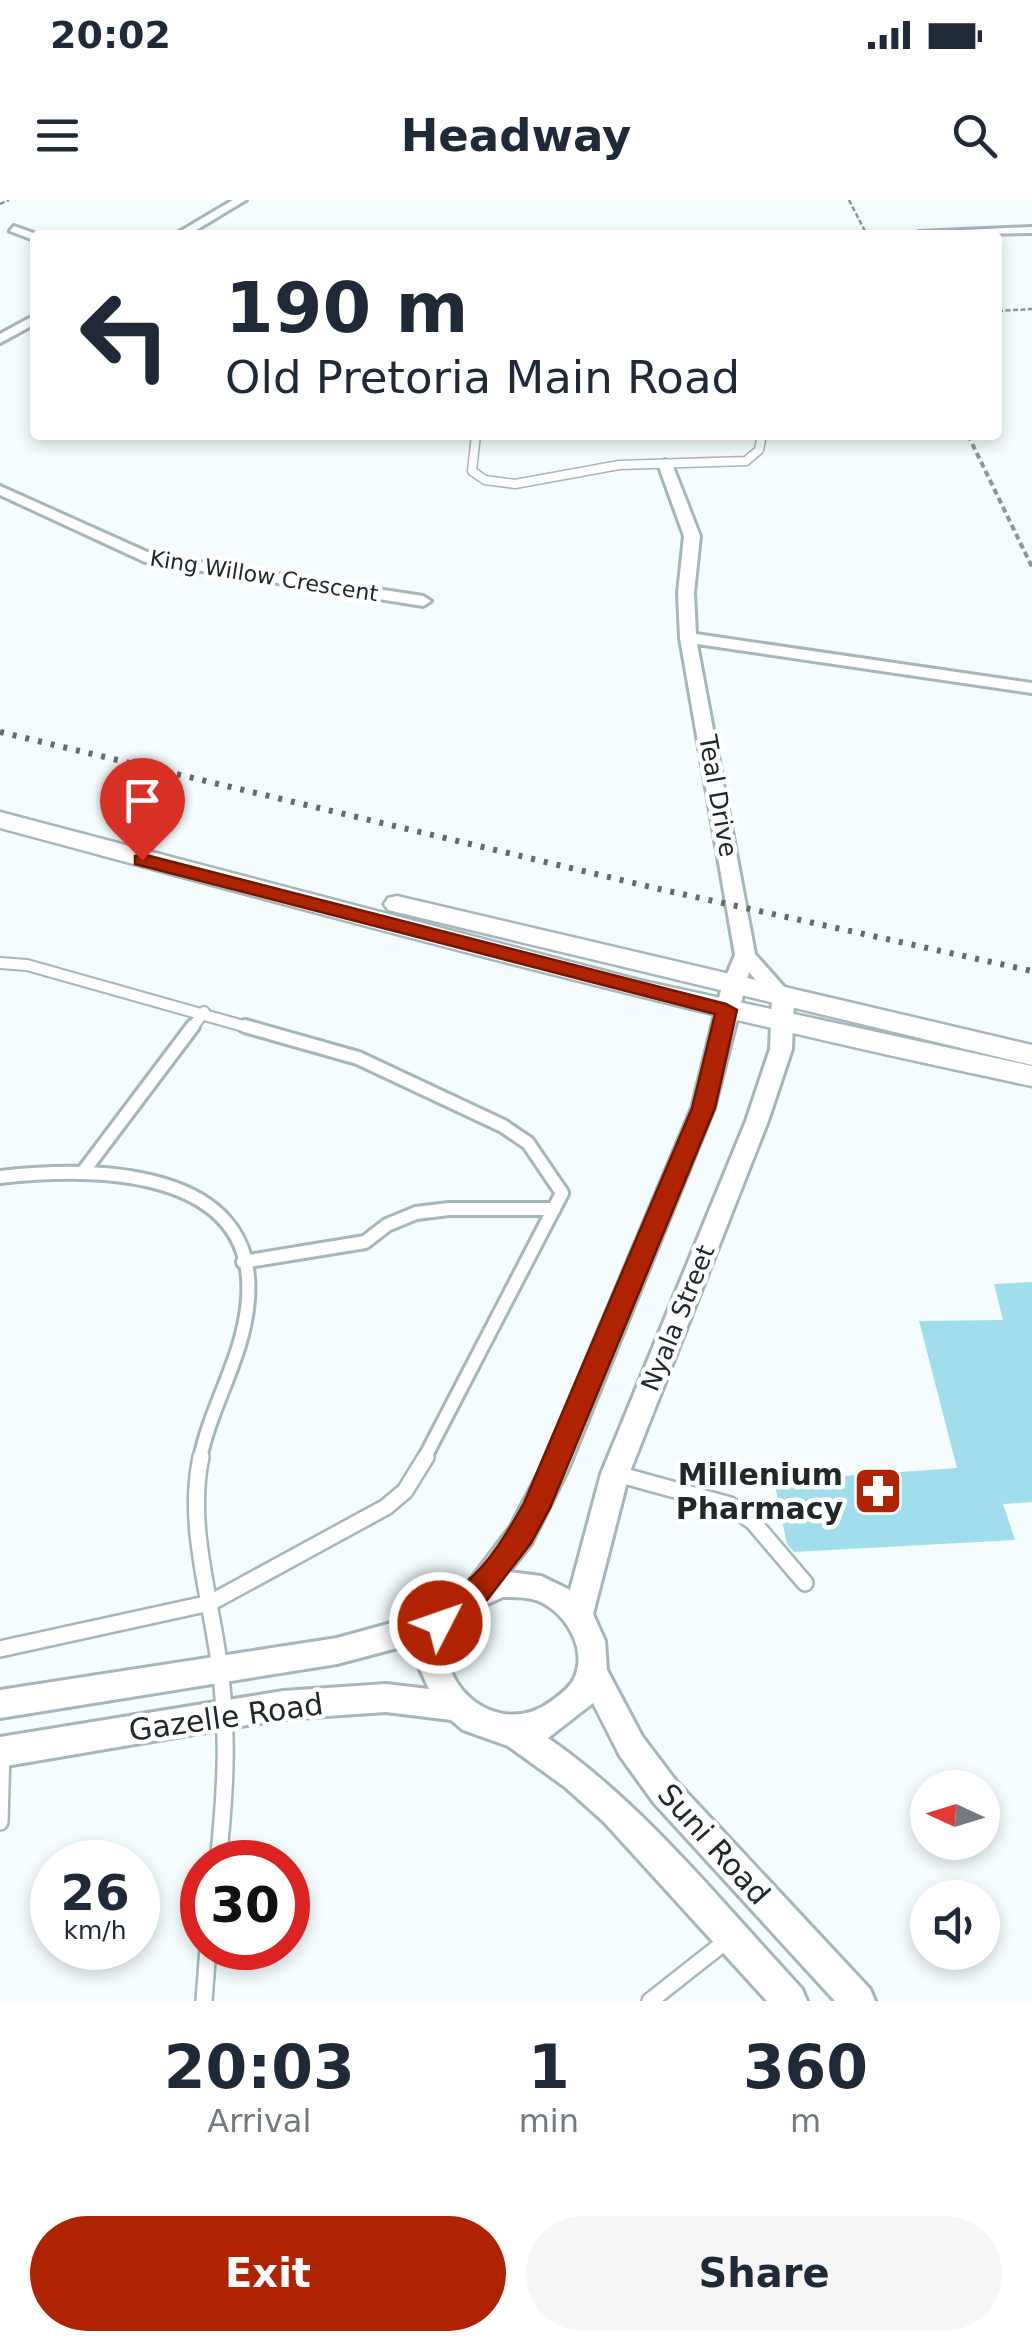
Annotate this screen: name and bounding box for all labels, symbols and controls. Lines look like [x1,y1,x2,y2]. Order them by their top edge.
text: 20:02 [50,13,171,57]
icon: menu [30,108,85,163]
icon: search [947,108,1002,163]
text: Headway [401,109,631,162]
text: 190 m [225,267,468,349]
icon: left [60,270,190,400]
text: Old Pretoria Main Road [225,351,740,404]
street label: King Willow Crescent [148,546,380,606]
street label: Teal Drive [693,732,743,859]
pin [100,758,185,861]
icon: arrive [115,773,170,828]
street label: Nyala Street [636,1241,721,1395]
place label: Millenium Pharmacy [676,1457,843,1526]
pharmacy icon: Millenium Pharmacy [852,1465,904,1517]
position arrow [388,1571,492,1675]
street label: Gazelle Road [127,1686,325,1748]
north arrow [910,1770,1000,1860]
map controls [910,1770,1000,1970]
street label: Suni Road [651,1776,777,1912]
speed limit sign: 30 [180,1840,310,1970]
text: 26 [60,1864,130,1922]
button: sound [910,1880,1000,1970]
text: km/h [63,1916,127,1945]
text: 20:03 [164,2032,355,2102]
text: 1 [528,2032,570,2102]
text: 360 [743,2032,868,2102]
text: Arrival [207,2102,311,2140]
text: min [519,2102,579,2140]
text: m [790,2102,821,2140]
button: Exit [30,2216,506,2331]
button: Share [526,2216,1002,2331]

